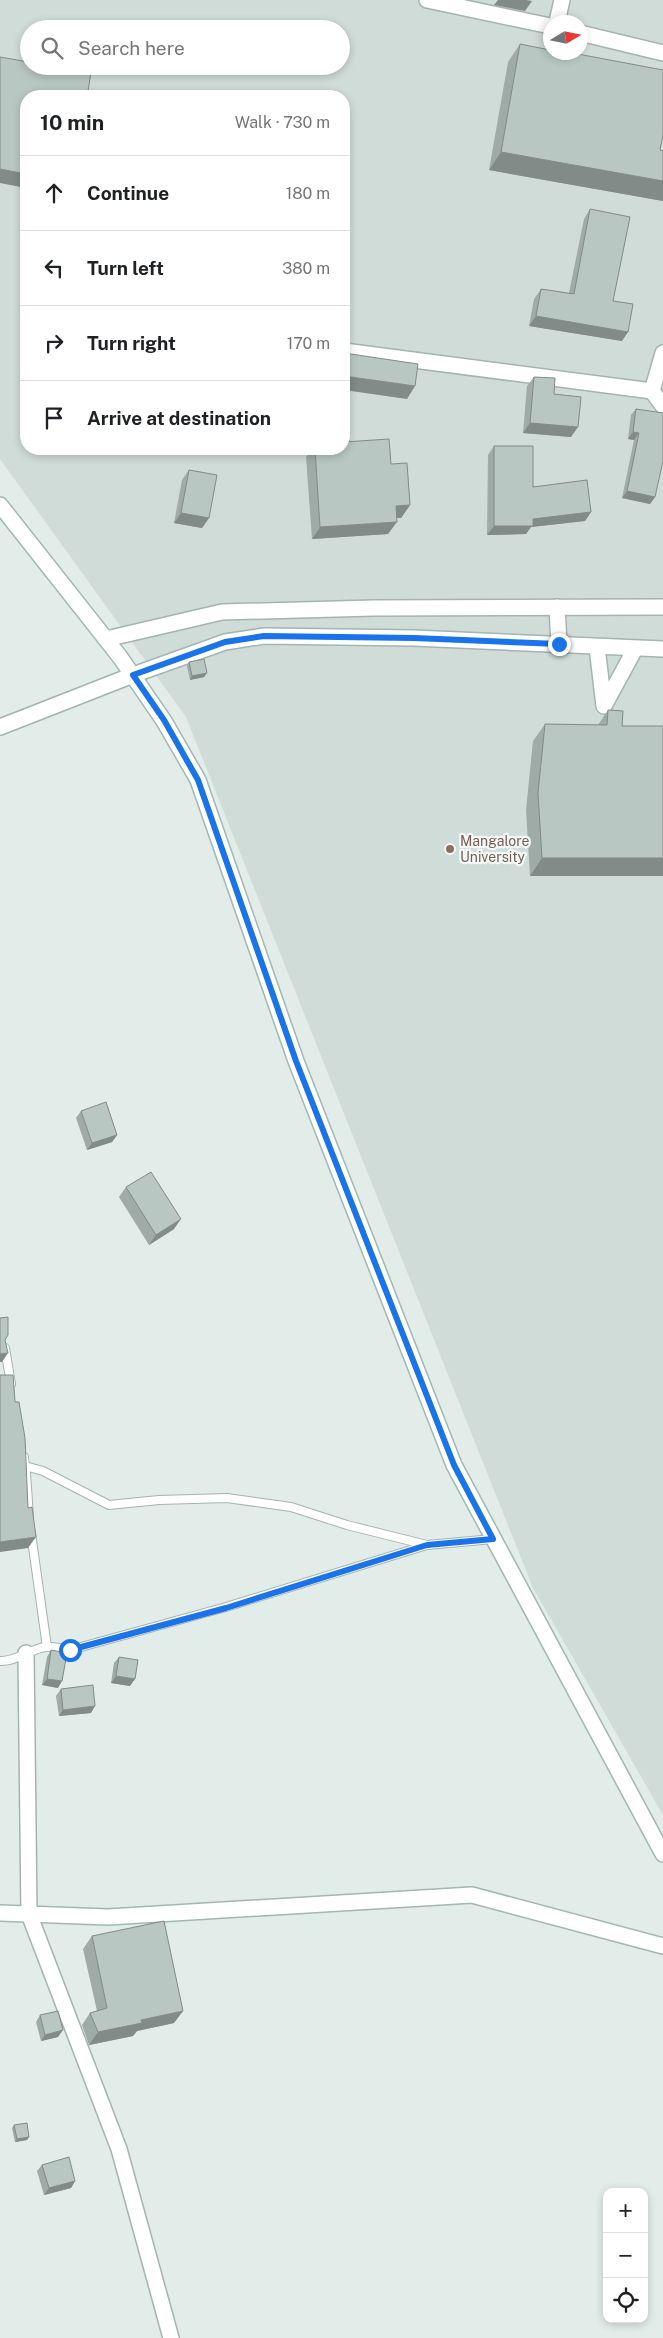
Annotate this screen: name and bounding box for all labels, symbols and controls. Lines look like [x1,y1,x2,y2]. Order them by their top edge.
north arrow [543,15,588,60]
search box [20,20,350,75]
icon: search [38,34,66,62]
text: Search here [78,37,185,59]
text: 10 min [40,110,104,135]
text: Walk · 730 m [235,113,330,132]
icon: ahead [40,179,68,207]
text: Continue [87,182,169,204]
text: 180 m [286,184,330,203]
icon: left [40,254,68,282]
text: Turn left [87,257,164,279]
text: 380 m [282,259,330,278]
icon: right [40,329,68,357]
text: Turn right [87,332,176,354]
text: 170 m [287,334,330,353]
icon: arrive [40,404,68,432]
text: Arrive at destination [87,407,271,429]
route end [548,633,571,656]
place label: Mangalore University [460,833,530,865]
marker: Mangalore University [444,843,456,855]
route start [59,1639,82,1662]
map controls [603,2188,648,2323]
button: + [603,2188,648,2233]
button: − [603,2233,648,2278]
button: locate [603,2278,648,2323]

